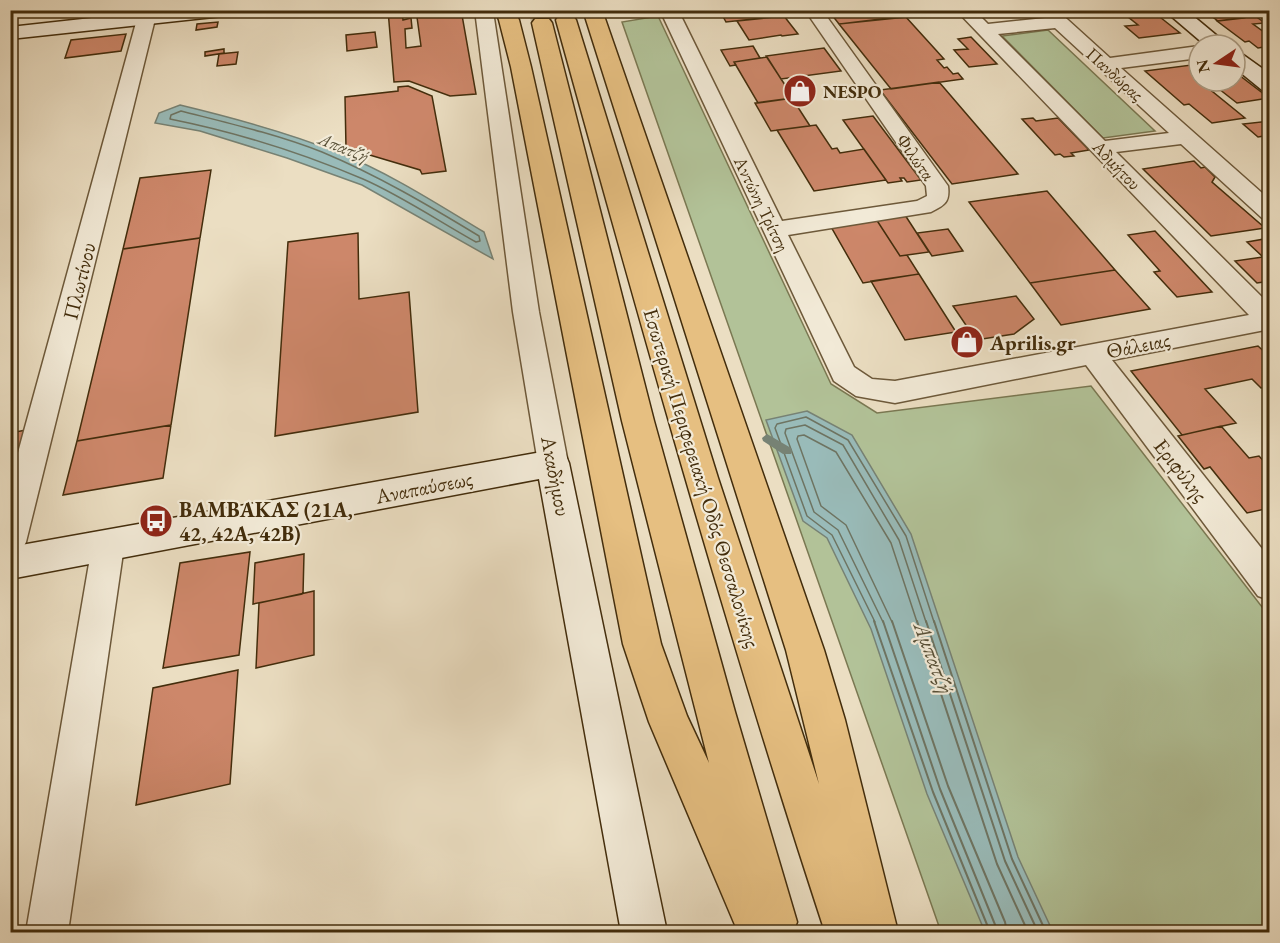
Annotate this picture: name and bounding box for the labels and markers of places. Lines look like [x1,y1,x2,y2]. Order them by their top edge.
shop icon: NESPO [782,73,818,109]
place label: NESPO [823,80,882,103]
shop icon: Aprilis.gr [949,324,985,360]
place label: Aprilis.gr [989,329,1076,356]
place label: ΒΑΜΒΑΚΑΣ (21Α, 42, 42Α, 42Β) [179,496,353,547]
bus stop icon: ΒΑΜΒΑΚΑΣ (21Α, 42, 42Α, 42Β) [138,503,174,539]

